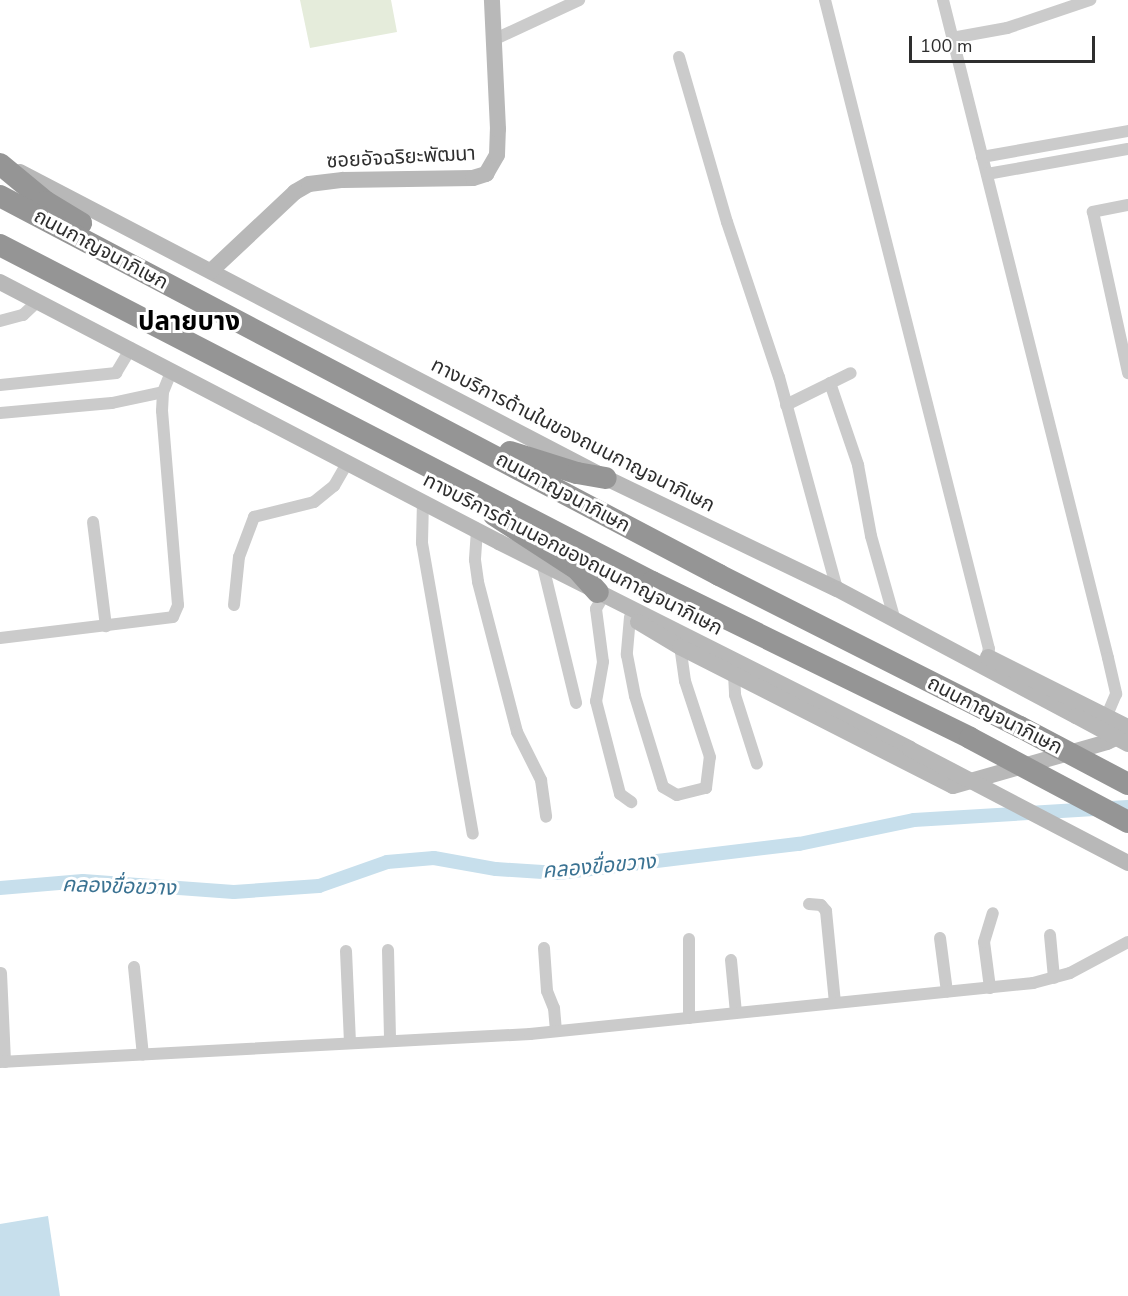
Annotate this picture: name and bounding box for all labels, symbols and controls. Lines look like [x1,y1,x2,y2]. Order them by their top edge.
scale bar [912,24,1098,62]
text: 100 m [920,34,972,58]
street label: ซอยอัจฉริยะพัฒนา [326,141,476,173]
street label: ถนนกาญจนาภิเษก [30,204,172,294]
district label: ปลายบาง [138,306,240,338]
street label: ทางบริการด้านในของถนนกาญจนาภิเษก [427,353,719,517]
street label: ถนนกาญจนาภิเษก [492,447,634,537]
street label: ทางบริการด้านนอกของถนนกาญจนาภิเษก [419,468,727,640]
street label: ถนนกาญจนาภิเษก [923,671,1067,759]
water label: คลองขื่อขวาง [541,849,657,883]
water label: คลองขื่อขวาง [62,871,176,901]

